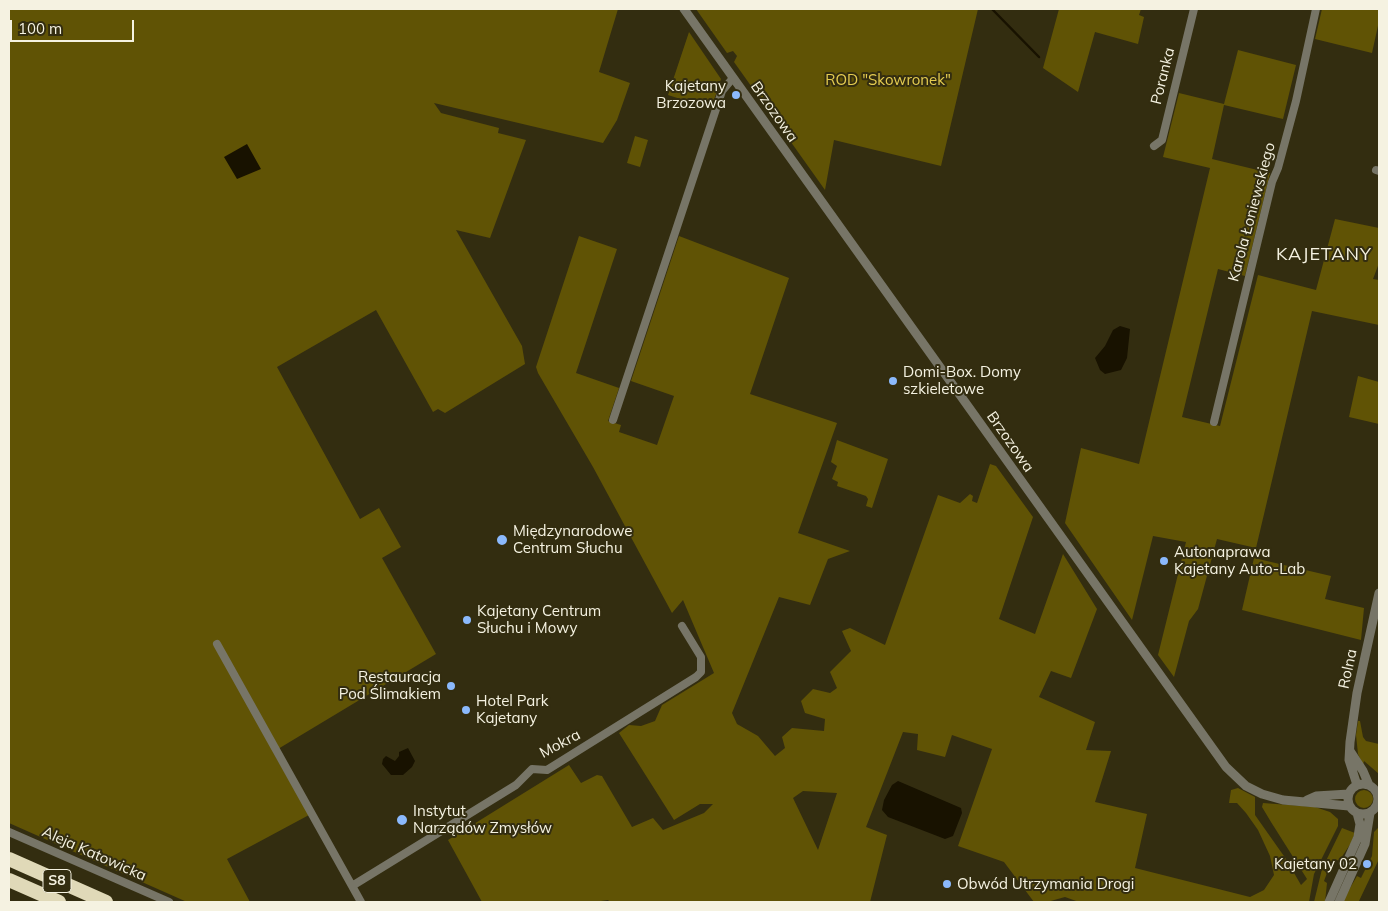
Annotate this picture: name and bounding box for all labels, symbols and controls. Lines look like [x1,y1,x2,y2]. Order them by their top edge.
scale bar [12,10,136,42]
text: 100 m [18,19,62,38]
street label: Poranka [1147,46,1179,106]
park label: ROD "Skowronek" [825,71,951,89]
place label: Kajetany Brzozowa [656,77,726,112]
street label: Brzozowa [747,78,801,146]
marker: Kajetany Brzozowa [730,89,742,101]
street label: Karola Łoniewskiego [1225,140,1279,284]
district label: KAJETANY [1275,244,1373,266]
place label: Domi-Box. Domy szkieletowe [903,363,1021,398]
marker: Domi-Box. Domy szkieletowe [887,375,899,387]
street label: Brzozowa [983,408,1037,476]
place label: Międzynarodowe Centrum Słuchu [513,522,632,557]
marker: Międzynarodowe Centrum Słuchu [495,533,509,547]
place label: Autonaprawa Kajetany Auto-Lab [1174,543,1305,578]
marker: Autonaprawa Kajetany Auto-Lab [1158,555,1170,567]
place label: Kajetany Centrum Słuchu i Mowy [477,602,601,637]
marker: Kajetany Centrum Słuchu i Mowy [461,614,473,626]
street label: Rolna [1335,648,1361,690]
place label: Restauracja Pod Ślimakiem [339,668,441,703]
marker: Restauracja Pod Ślimakiem [445,680,457,692]
place label: Hotel Park Kajetany [476,692,548,727]
marker: Hotel Park Kajetany [460,704,472,716]
street label: Mokra [537,726,583,762]
place label: Instytut Narządów Zmysłów [413,802,552,837]
marker: Instytut Narządów Zmysłów [395,813,409,827]
street label: Aleja Katowicka [39,823,149,885]
place label: Kajetany 02 [1274,855,1357,873]
marker: Kajetany 02 [1361,858,1373,870]
road number: S8 [43,869,71,892]
place label: Obwód Utrzymania Drogi [957,875,1134,893]
marker: Obwód Utrzymania Drogi [941,878,953,890]

